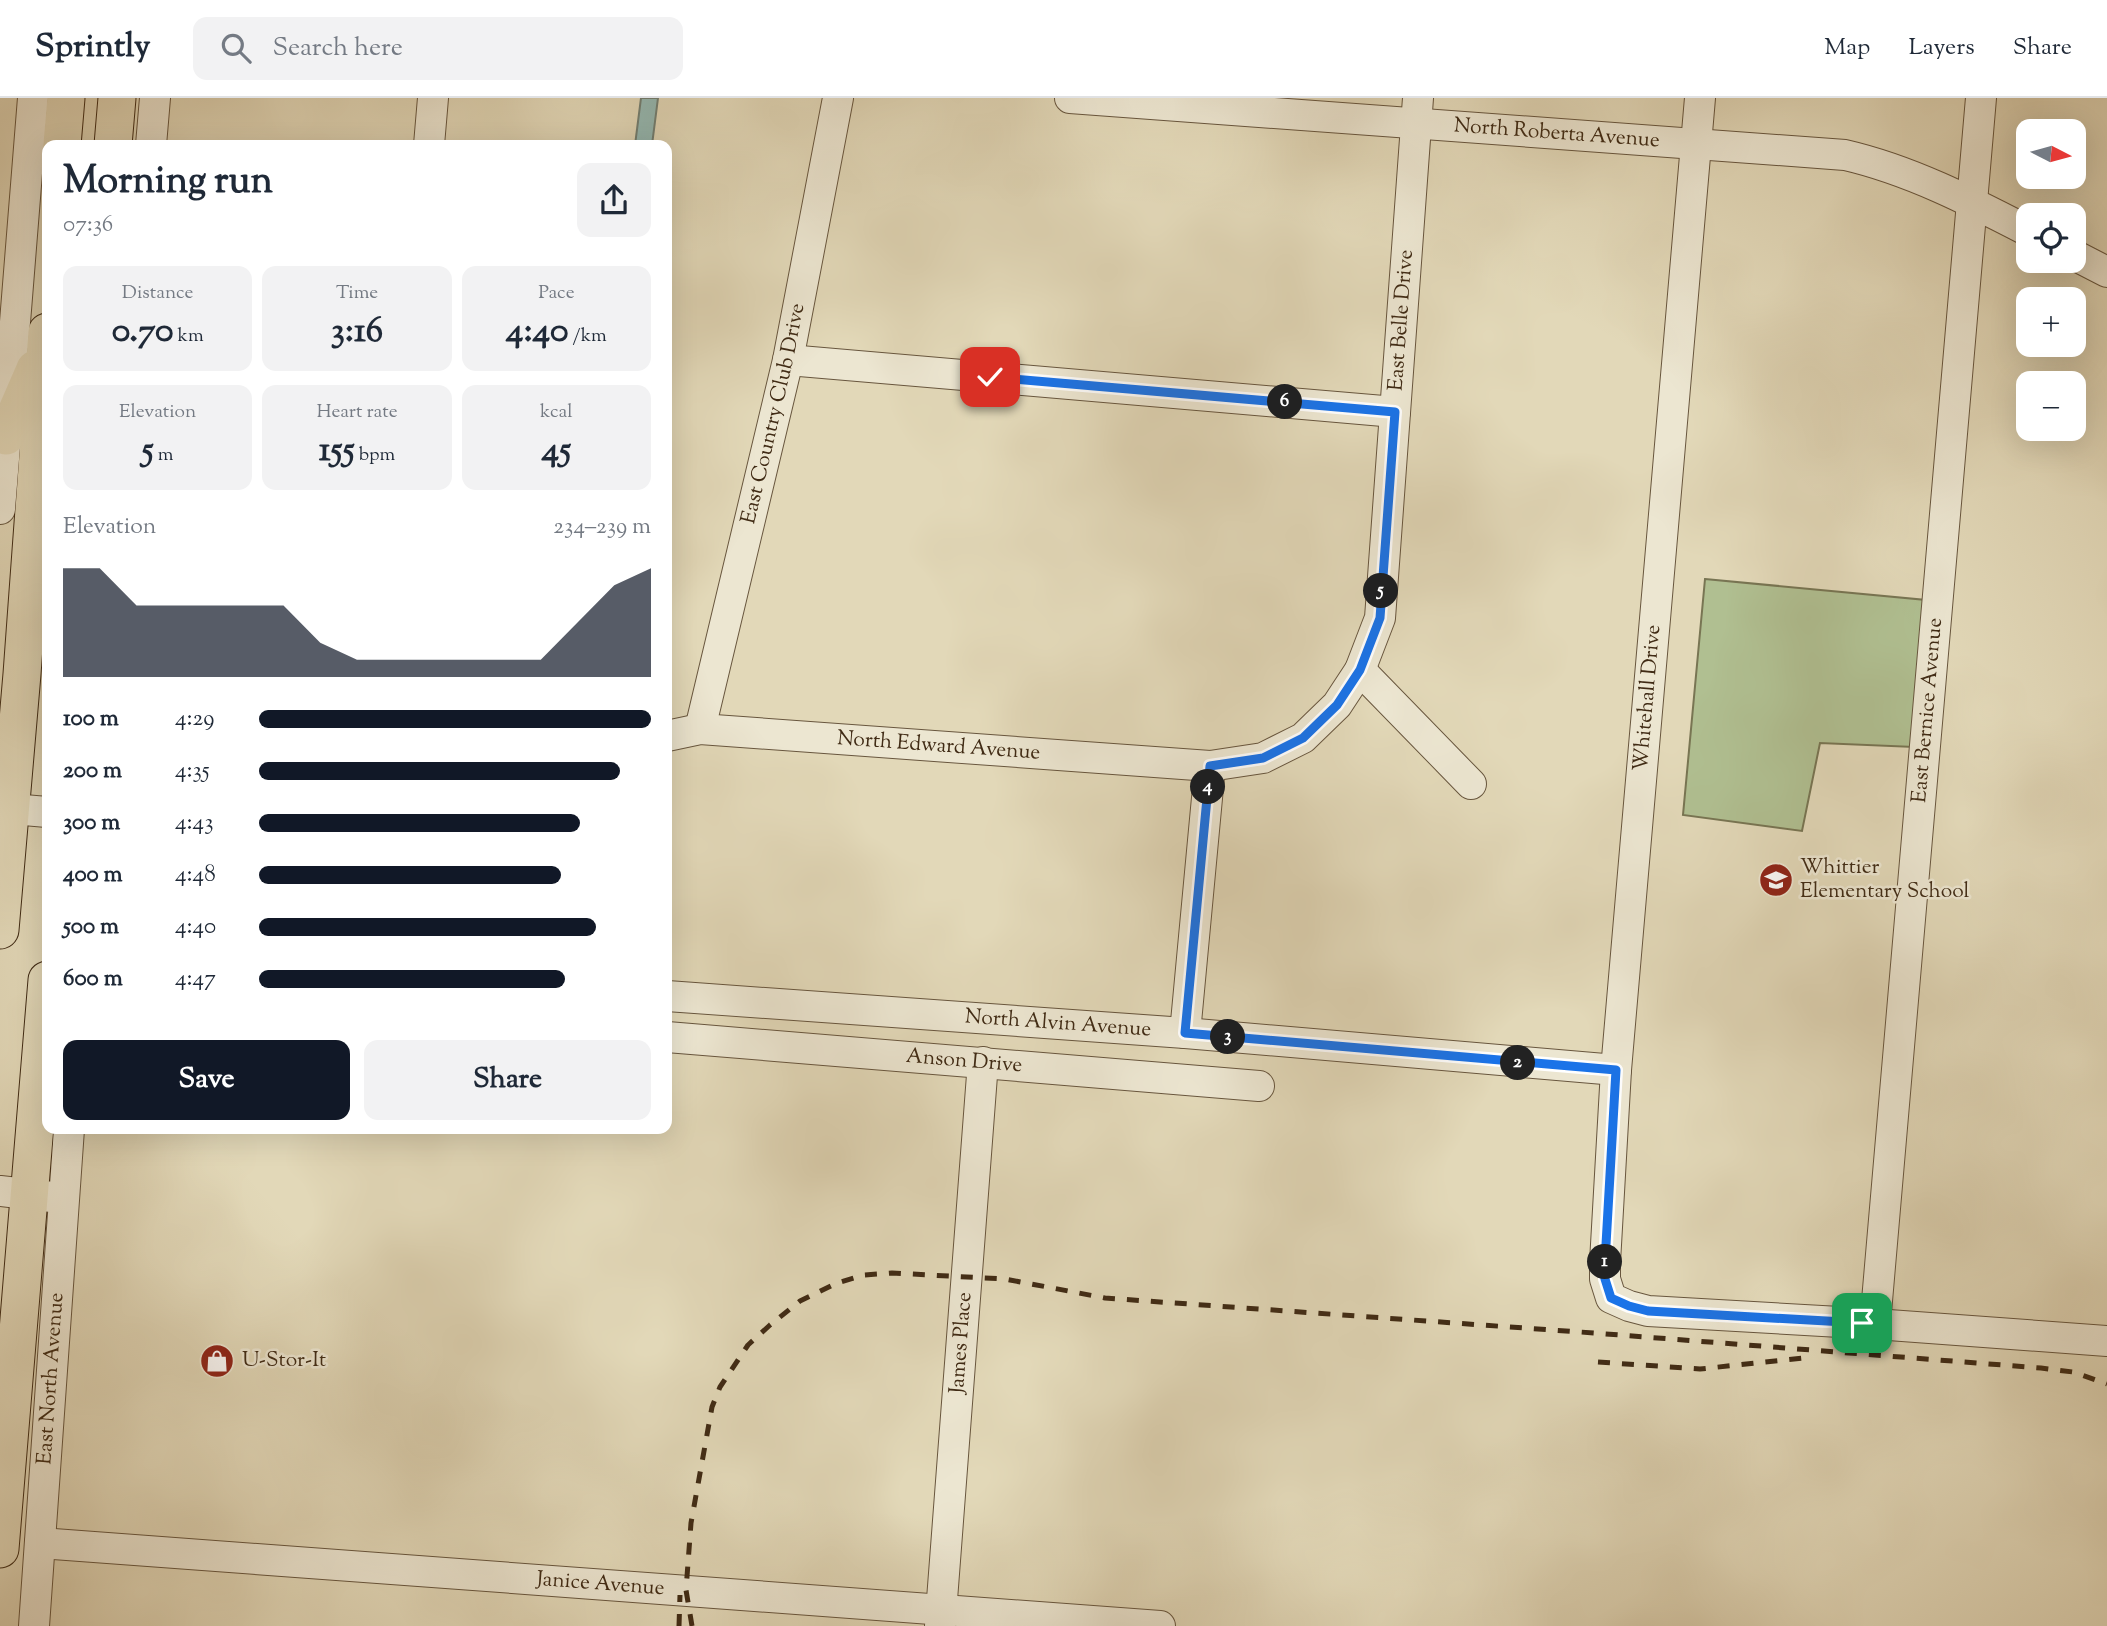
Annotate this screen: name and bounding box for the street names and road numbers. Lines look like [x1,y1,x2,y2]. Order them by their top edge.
street label: North Roberta Avenue [1453,111,1661,156]
street label: East Belle Drive [1382,249,1422,392]
street label: East Country Club Drive [734,301,813,527]
street label: East Bernice Avenue [1905,617,1951,804]
street label: Whitehall Drive [1627,623,1669,773]
street label: North Edward Avenue [836,724,1041,769]
street label: North Alvin Avenue [964,1002,1152,1046]
street label: Anson Drive [905,1042,1023,1081]
street label: James Place [943,1291,980,1396]
street label: East North Avenue [30,1292,72,1466]
street label: Janice Avenue [535,1565,665,1604]

